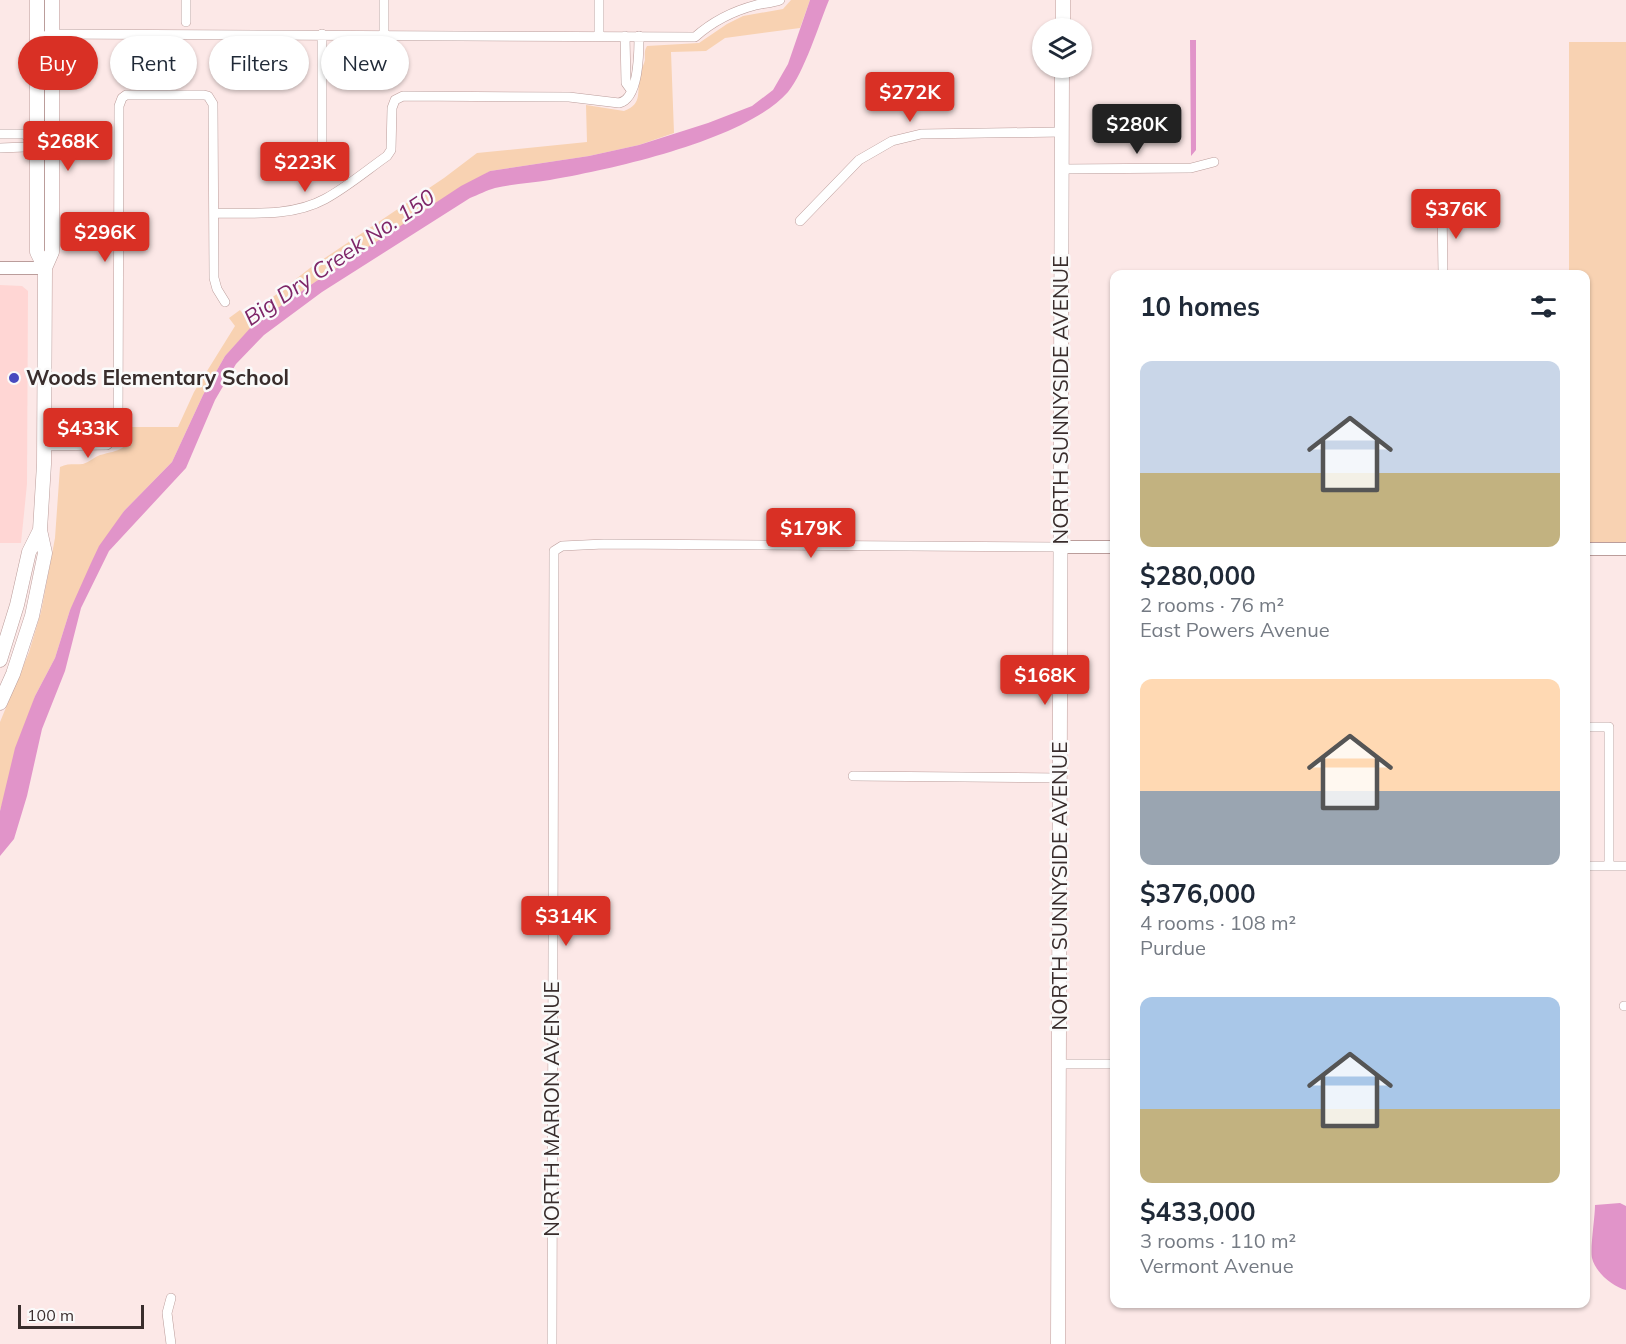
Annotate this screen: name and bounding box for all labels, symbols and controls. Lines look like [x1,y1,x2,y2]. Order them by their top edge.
map controls [1032,18,1092,78]
button: layers [1032,18,1092,78]
chip: Buy [18,36,98,90]
chip: Rent [110,36,197,90]
chip: Filters [209,36,309,90]
chip: New [321,36,409,90]
pin: $272K [868,72,952,123]
text: $272K [879,79,941,104]
pin: $280K [1095,104,1179,155]
text: $280K [1106,111,1168,136]
pin: $268K [26,121,110,172]
text: $268K [37,128,99,153]
pin: $223K [263,142,347,193]
text: $223K [274,149,336,174]
water label: Big Dry Creek No. 150 [238,183,440,331]
pin: $376K [1414,189,1498,240]
text: $376K [1425,196,1487,221]
pin: $296K [63,212,147,263]
text: $296K [74,219,136,244]
street label: NORTH SUNNYSIDE AVENUE [1047,256,1073,545]
text: 10 homes [1140,290,1260,323]
icon: filters [1527,290,1560,323]
place label: Woods Elementary School [26,364,289,390]
marker: Woods Elementary School [7,371,21,385]
icon: home [1296,400,1404,508]
pin: $433K [46,408,130,459]
text: $433K [57,415,119,440]
pin: $179K [769,508,853,559]
text: $179K [780,515,842,540]
text: $280,000 [1140,559,1256,592]
text: 2 rooms · 76 m² [1140,592,1284,617]
text: East Powers Avenue [1140,617,1330,642]
pin: $168K [1003,655,1087,706]
text: $168K [1014,662,1076,687]
icon: home [1296,718,1404,826]
street label: NORTH SUNNYSIDE AVENUE [1046,742,1072,1031]
text: $376,000 [1140,877,1256,910]
pin: $314K [524,896,608,947]
text: $314K [535,903,597,928]
text: 4 rooms · 108 m² [1140,910,1296,935]
text: Purdue [1140,935,1206,960]
street label: NORTH MARION AVENUE [538,981,564,1237]
icon: home [1296,1036,1404,1144]
text: $433,000 [1140,1195,1256,1228]
text: 3 rooms · 110 m² [1140,1228,1296,1253]
text: Vermont Avenue [1140,1253,1294,1278]
scale bar [18,1302,144,1330]
text: 100 m [27,1305,74,1325]

